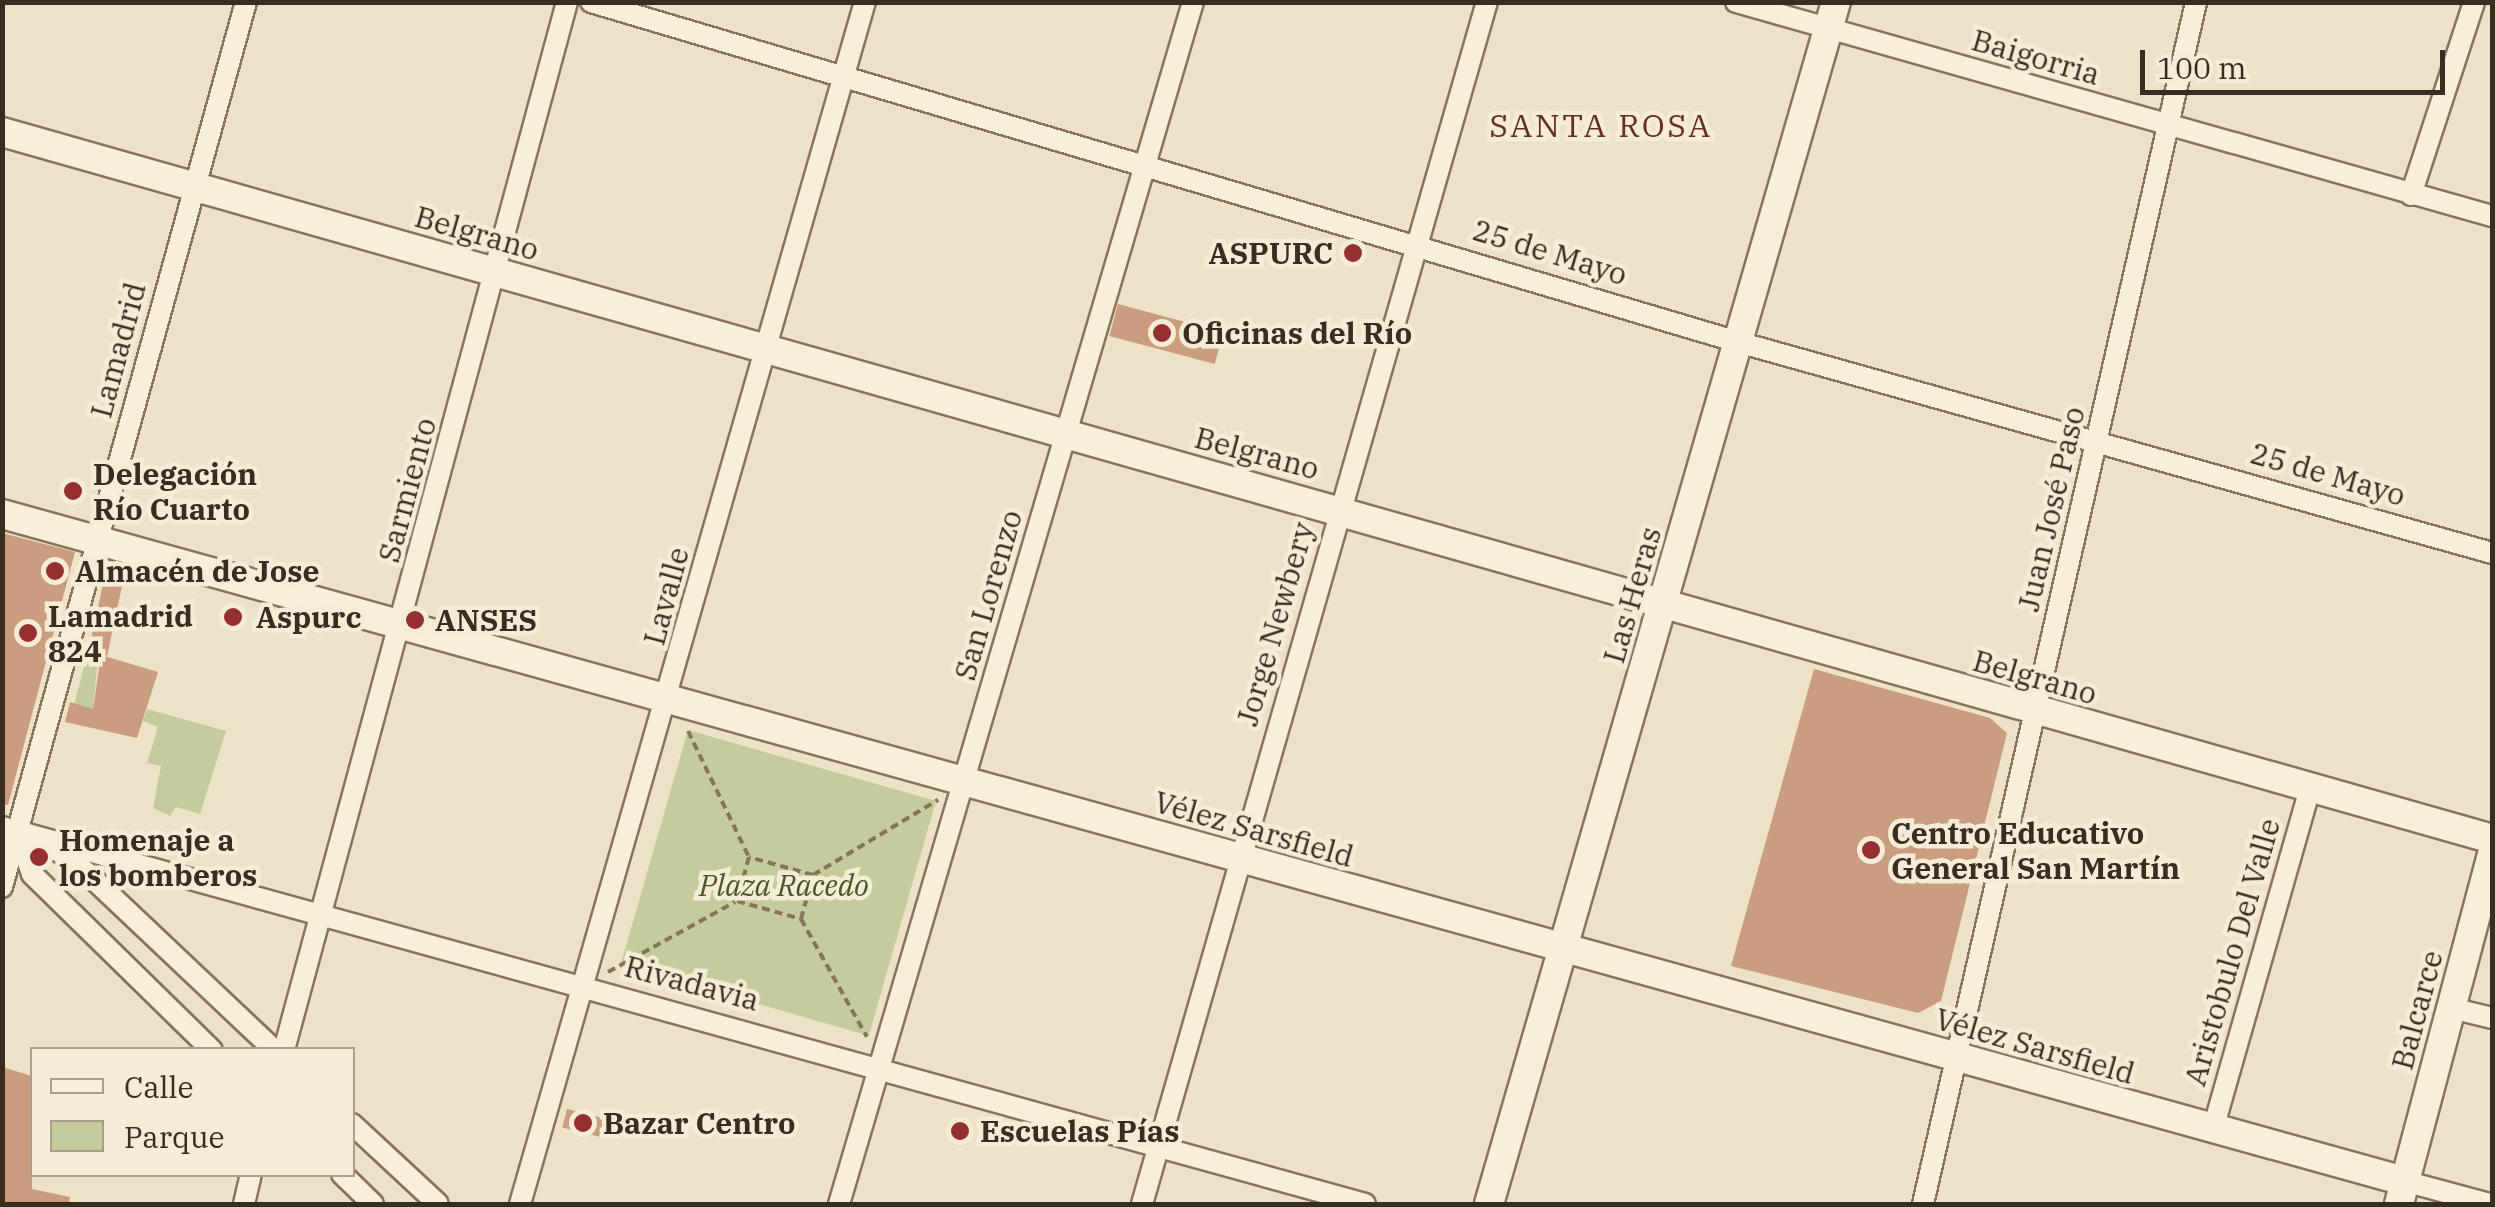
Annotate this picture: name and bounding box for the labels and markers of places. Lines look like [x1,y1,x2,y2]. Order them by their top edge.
place label: ASPURC [1208,235,1333,271]
marker: ASPURC [1342,242,1364,264]
place label: Oficinas del Río [1182,315,1412,351]
marker: Oficinas del Río [1151,322,1173,344]
place label: Delegación Río Cuarto [93,456,257,526]
marker: Delegación Río Cuarto [62,480,84,502]
place label: Almacén de Jose [75,553,319,589]
marker: Almacén de Jose [44,560,66,582]
place label: Lamadrid 824 [48,598,193,668]
place label: Aspurc [256,599,361,635]
place label: ANSES [435,602,537,638]
marker: Aspurc [220,604,246,630]
marker: ANSES [404,609,426,631]
marker: Lamadrid 824 [17,622,39,644]
place label: Centro Educativo General San Martín [1891,815,2180,886]
place label: Homenaje a los bomberos [59,822,257,892]
marker: Centro Educativo General San Martín [1860,839,1882,861]
marker: Homenaje a los bomberos [28,846,50,868]
place label: Bazar Centro [603,1105,795,1141]
marker: Bazar Centro [572,1112,594,1134]
place label: Escuelas Pías [980,1113,1179,1149]
marker: Escuelas Pías [949,1120,971,1142]

